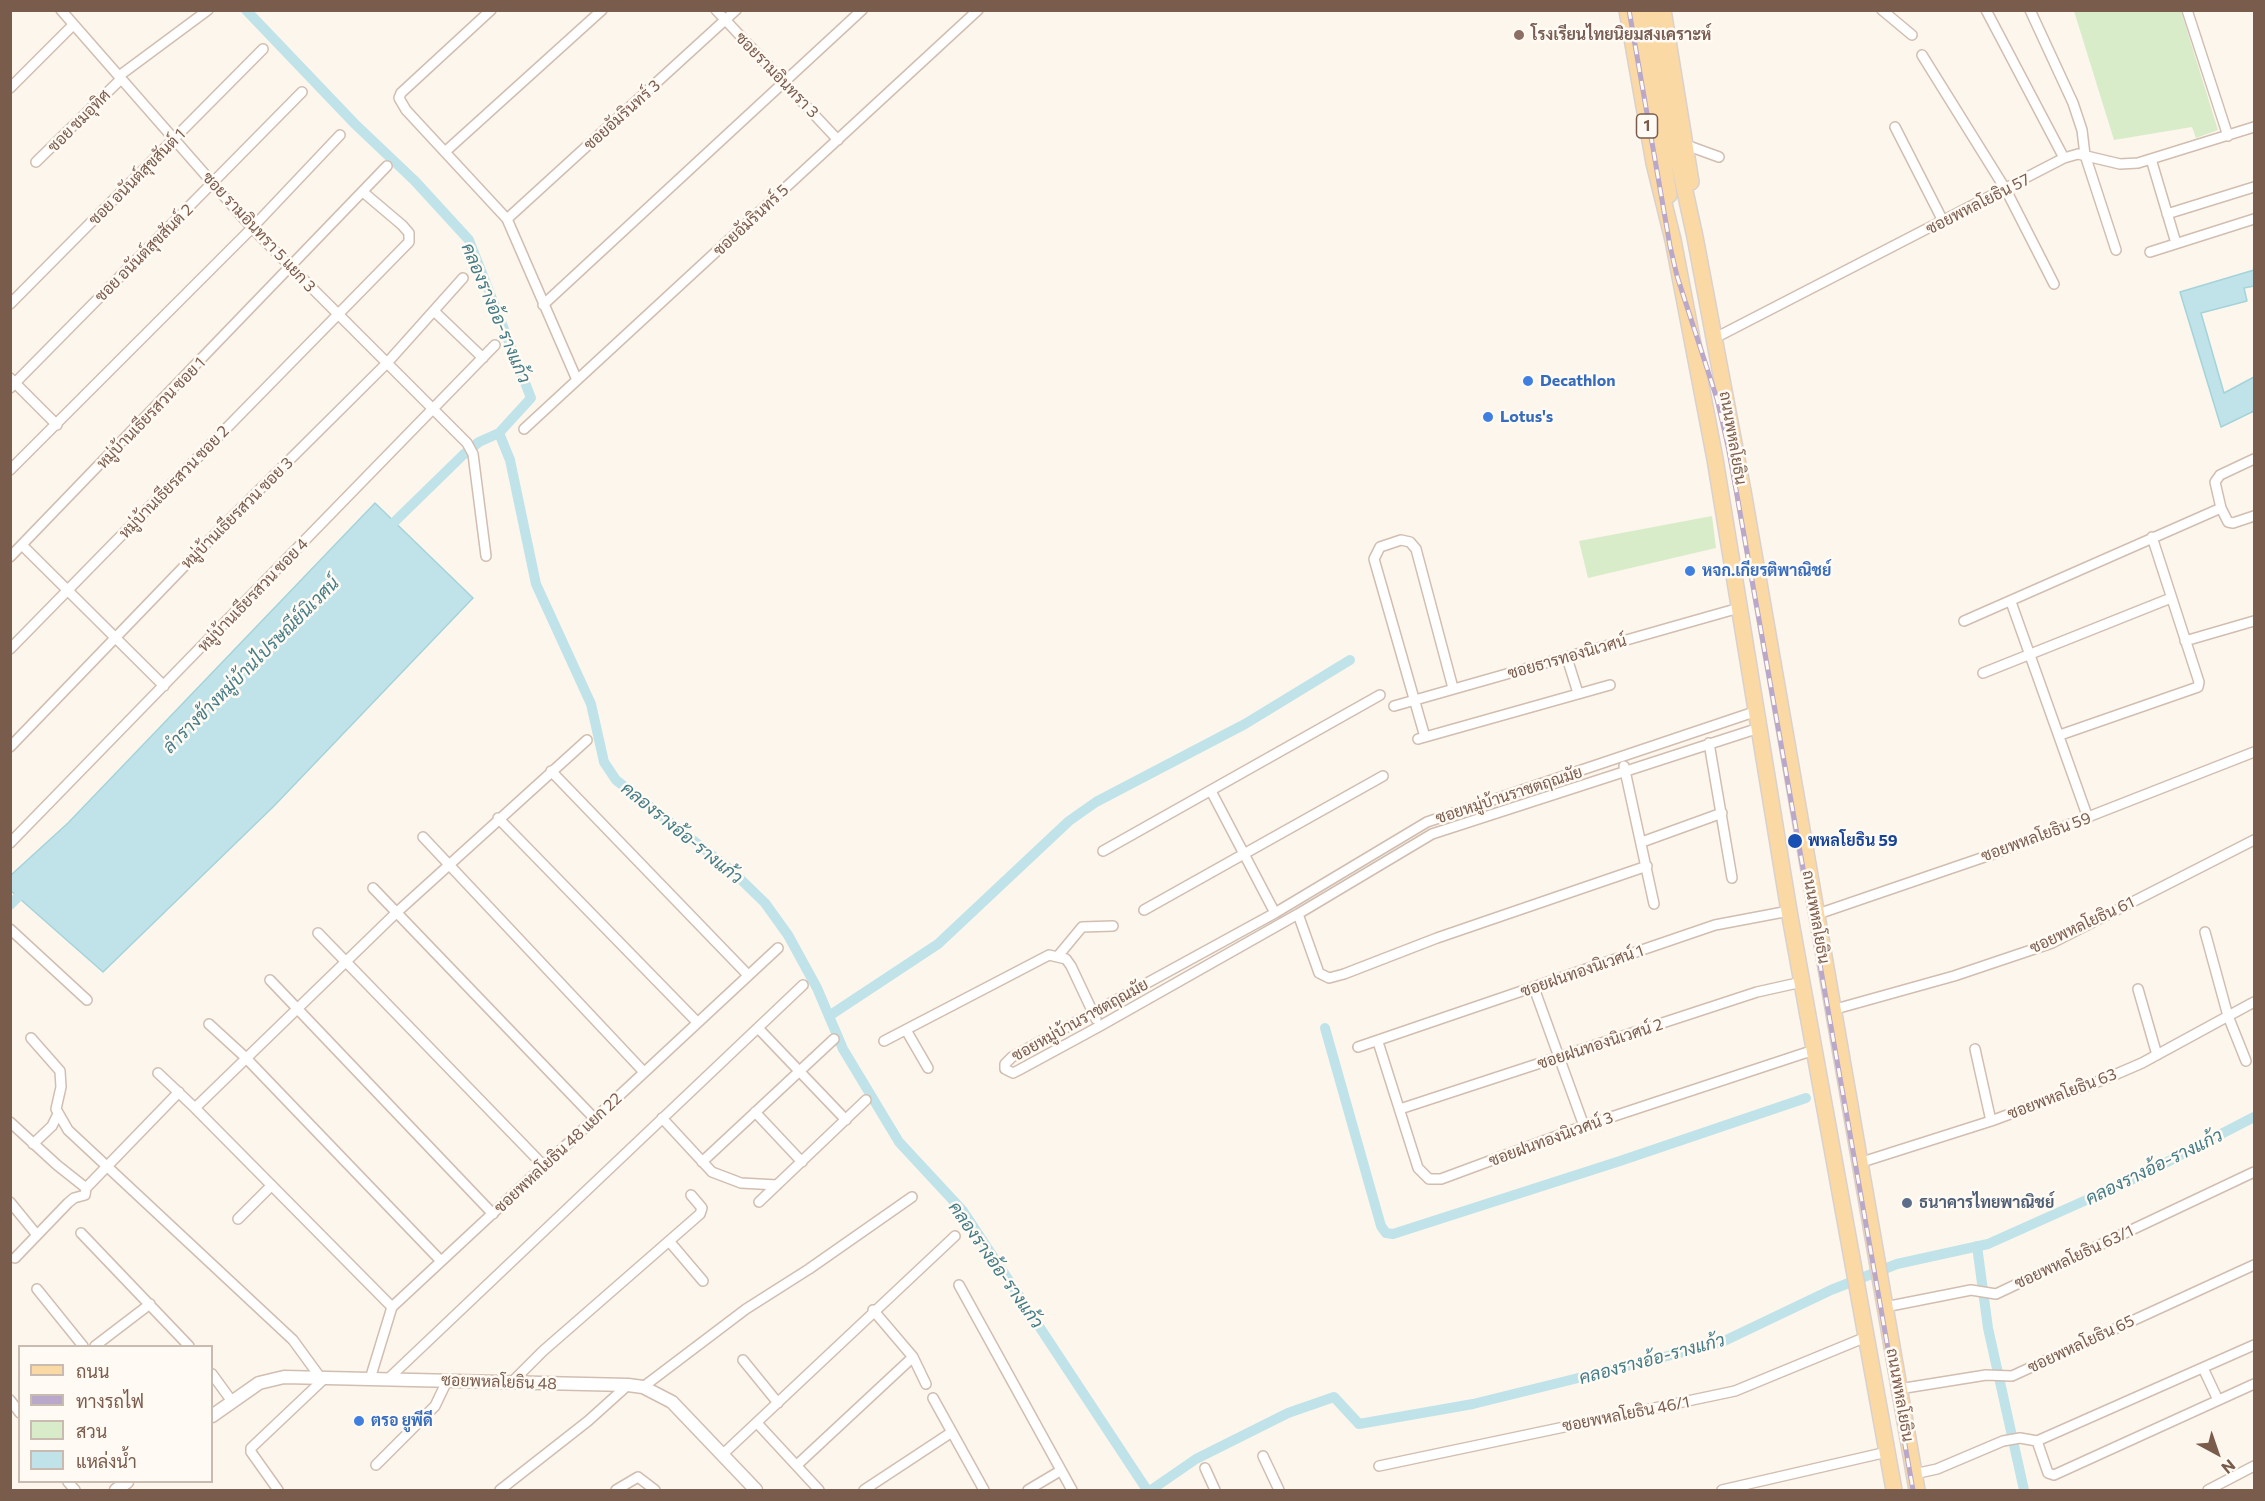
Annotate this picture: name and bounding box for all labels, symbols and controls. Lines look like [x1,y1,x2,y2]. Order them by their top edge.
place label: โรงเรียนไทยนิยมสงเคราะห์ [1531,25,1711,45]
street label: ซอยรามอินทรา 3 [731,28,823,122]
marker: โรงเรียนไทยนิยมสงเคราะห์ [1512,28,1526,42]
street label: ซอยอัมรินทร์ 3 [580,76,664,154]
street label: ซอย ชมอุทิศ [44,86,114,156]
road number: 1 [1636,114,1658,138]
street label: ซอย อนันต์สุขสันต์ 1 [85,125,189,229]
street label: ซอย รามอินทรา 5 แยก 3 [198,168,320,296]
street label: ซอยพหลโยธิน 57 [1923,170,2033,238]
street label: ซอยอัมรินทร์ 5 [709,180,793,260]
street label: ซอย อนันต์สุขสันต์ 2 [91,200,197,306]
water label: คลองรางอ้อ-รางแก้ว [457,240,535,386]
street label: หมู่บ้านเธียรสวน ซอย 1 [93,353,209,473]
place label: Decathlon [1540,371,1616,391]
marker: Decathlon [1521,374,1535,388]
street label: ถนนพหลโยธิน [1715,390,1751,486]
place label: Lotus's [1500,407,1553,427]
marker: Lotus's [1481,410,1495,424]
street label: หมู่บ้านเธียรสวน ซอย 2 [115,421,233,543]
street label: หมู่บ้านเธียรสวน ซอย 3 [177,453,297,573]
street label: หมู่บ้านเธียรสวน ซอย 4 [194,534,312,656]
place label: หจก.เกียรติพาณิชย์ [1702,561,1831,581]
marker: หจก.เกียรติพาณิชย์ [1683,564,1697,578]
water label: ลำรางข้างหมู่บ้านไปรษณีย์นิเวศน์ [158,572,344,758]
street label: ซอยธารทองนิเวศน์ [1505,631,1629,683]
street label: ซอยหมู่บ้านราชตฤณมัย [1433,762,1585,828]
water label: คลองรางอ้อ-รางแก้ว [617,777,747,889]
street label: ซอยพหลโยธิน 59 [1978,808,2094,866]
place label: พหลโยธิน 59 [1808,831,1898,851]
marker: พหลโยธิน 59 [1786,832,1804,850]
street label: ถนนพหลโยธิน [1798,869,1834,965]
street label: ซอยพหลโยธิน 61 [2027,892,2137,958]
street label: ซอยฝนทองนิเวศน์ 1 [1518,941,1646,1001]
street label: ซอยหมู่บ้านราชตฤณมัย [1008,974,1152,1066]
street label: ซอยฝนทองนิเวศน์ 2 [1535,1015,1665,1073]
street label: ซอยพหลโยธิน 63 [2005,1064,2119,1124]
street label: ซอยพหลโยธิน 48 แยก 22 [490,1089,626,1217]
street label: ซอยฝนทองนิเวศน์ 3 [1486,1108,1616,1170]
water label: คลองรางอ้อ-รางแก้ว [2082,1124,2226,1210]
place label: ธนาคารไทยพาณิชย์ [1919,1193,2054,1213]
marker: ธนาคารไทยพาณิชย์ [1900,1196,1914,1210]
water label: คลองรางอ้อ-รางแก้ว [944,1197,1048,1333]
street label: ซอยพหลโยธิน 63/1 [2012,1221,2136,1293]
street label: ซอยพหลโยธิน 65 [2025,1311,2137,1377]
water label: คลองรางอ้อ-รางแก้ว [1577,1329,1727,1389]
legend [18,1345,213,1483]
street label: ถนนพหลโยธิน [1882,1347,1918,1443]
text: ถนน [76,1360,109,1382]
street label: ซอยพหลโยธิน 48 [441,1370,557,1394]
text: ทางรถไฟ [76,1390,144,1412]
street label: ซอยพหลโยธิน 46/1 [1561,1392,1691,1436]
place label: ตรอ ยูพีดี [371,1411,433,1431]
marker: ตรอ ยูพีดี [352,1414,366,1428]
text: สวน [76,1420,107,1442]
north arrow [2187,1423,2247,1483]
text: แหล่งน้ำ [76,1450,137,1472]
text: N [2218,1456,2240,1478]

